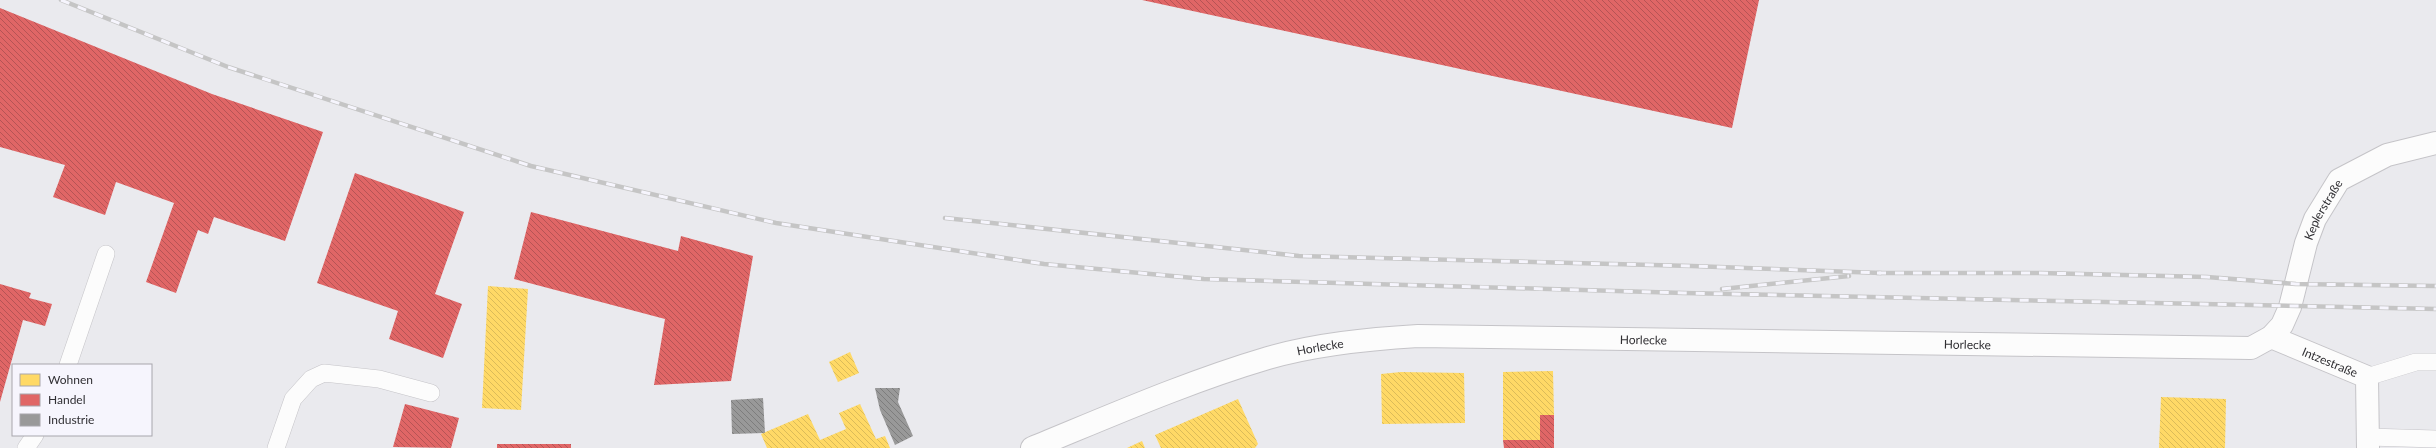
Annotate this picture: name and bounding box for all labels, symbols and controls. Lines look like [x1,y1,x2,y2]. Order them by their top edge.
street label: Keplerstraße [2300,176,2345,242]
street label: Horlecke [1620,331,1667,347]
street label: Horlecke [1295,335,1344,358]
street label: Horlecke [1944,336,1991,352]
street label: Intzestraße [2300,343,2360,380]
legend [12,364,152,436]
text: Wohnen [48,372,93,387]
text: Handel [48,392,86,407]
text: Industrie [48,412,94,427]

